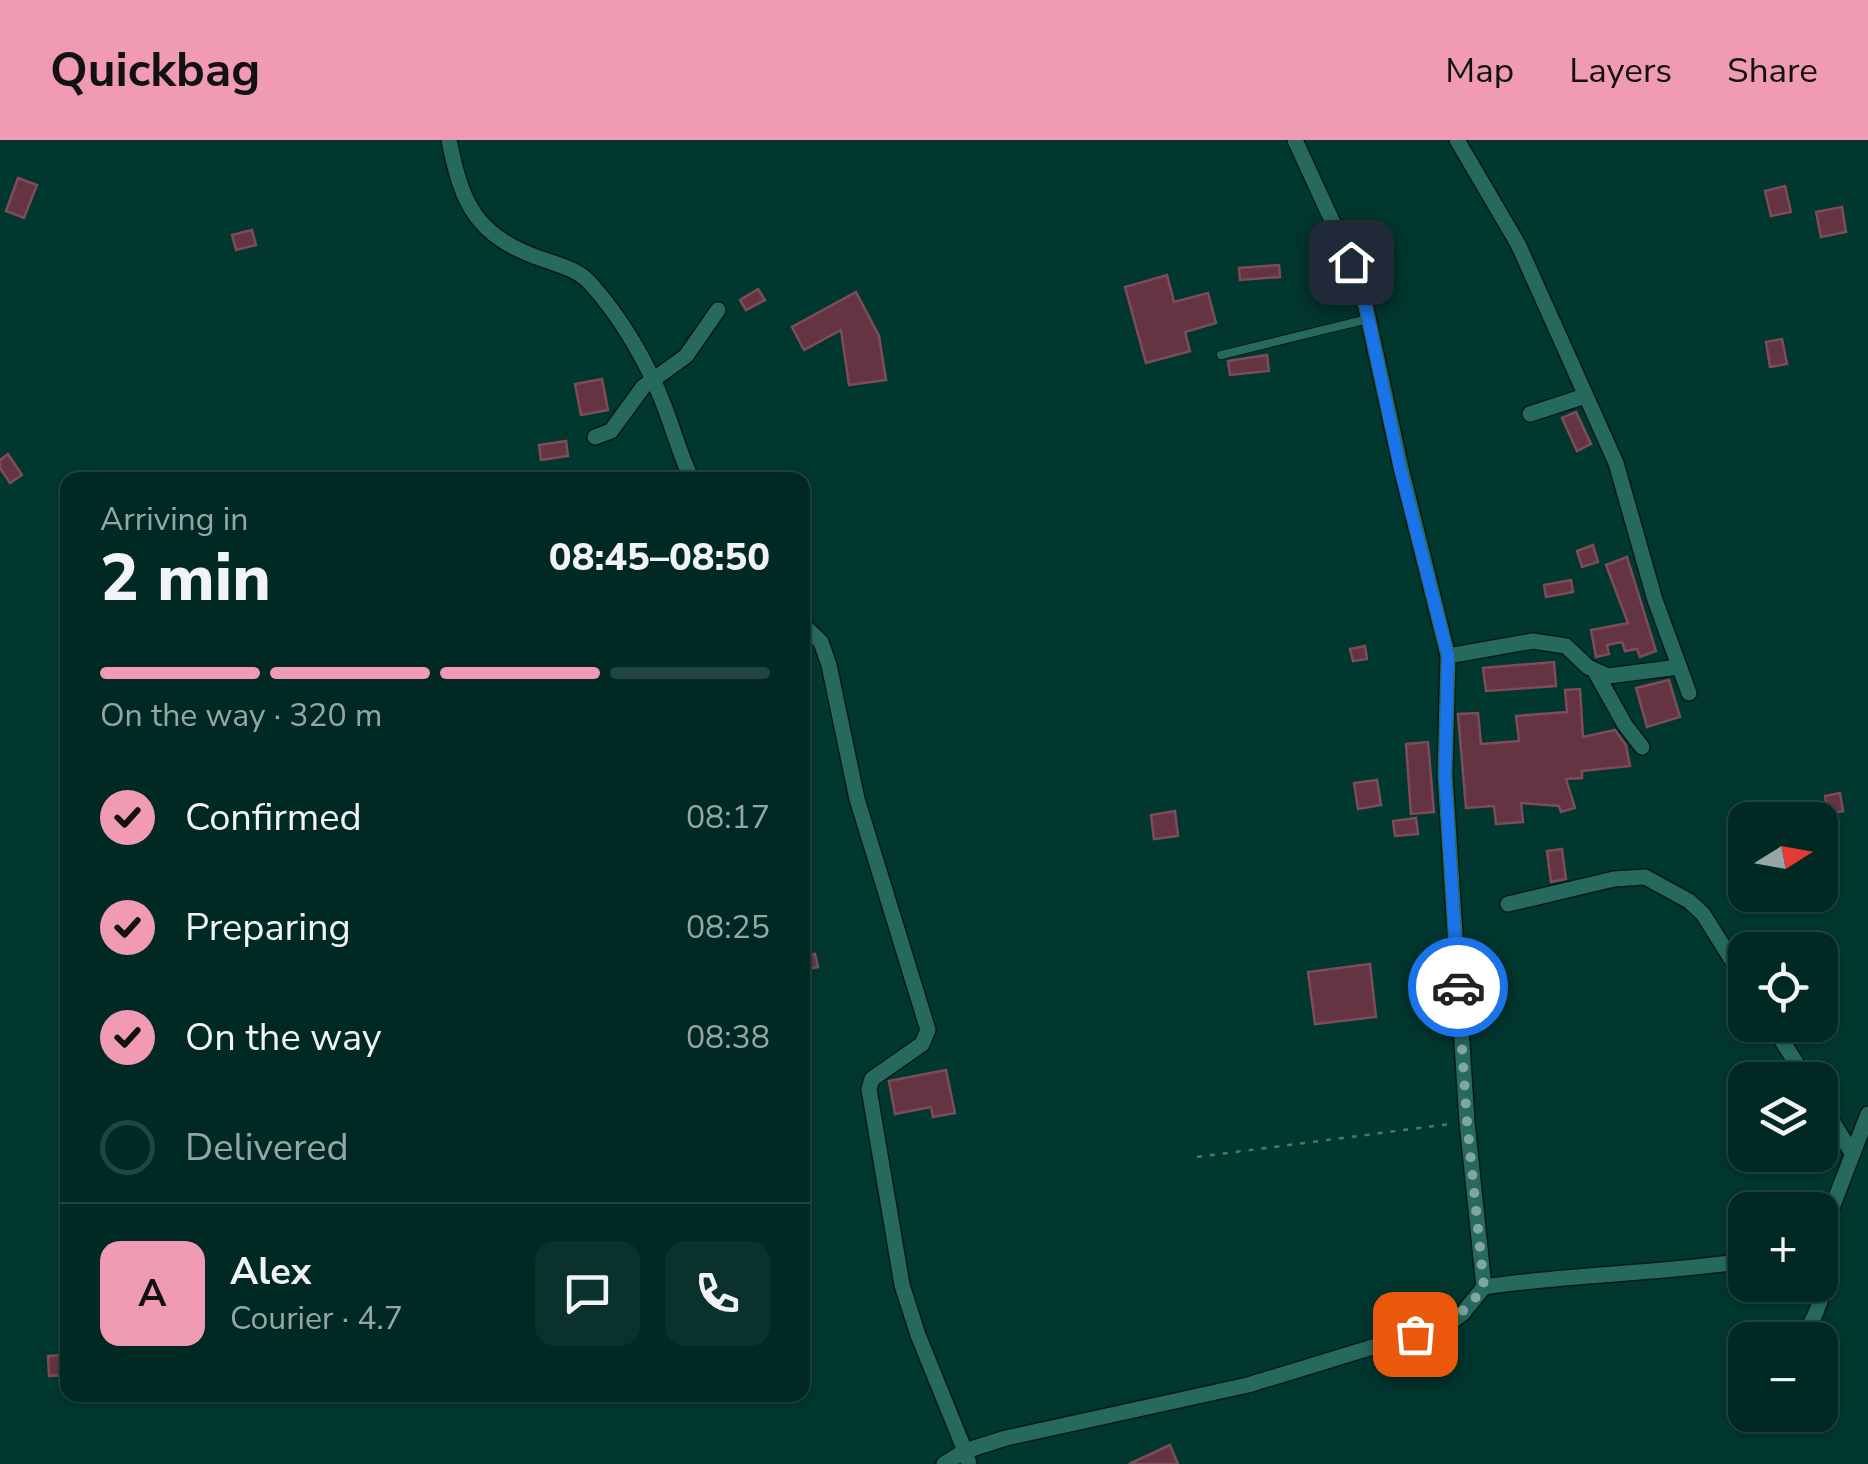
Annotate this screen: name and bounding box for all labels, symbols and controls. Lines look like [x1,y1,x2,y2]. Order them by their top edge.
text: Quickbag [50,37,260,103]
text: Map [1445,47,1514,94]
text: Layers [1569,47,1672,94]
text: Share [1727,47,1818,94]
pin [1309,220,1394,305]
icon: home [1324,235,1379,290]
text: Arriving in [100,498,248,541]
text: 08:45–08:50 [549,532,770,583]
text: 2 min [100,534,271,623]
text: On the way · 320 m [100,694,382,737]
icon: check [100,790,155,845]
text: Confirmed [185,792,362,843]
text: 08:17 [686,796,770,839]
north arrow [1728,802,1838,912]
map controls [1728,802,1838,1432]
icon: check [100,900,155,955]
text: Preparing [185,902,351,953]
text: 08:25 [686,906,770,949]
button: locate [1728,932,1838,1042]
courier [1408,937,1508,1037]
icon: car [1431,960,1486,1015]
icon: check [100,1010,155,1065]
text: On the way [185,1012,381,1063]
text: 08:38 [686,1016,770,1059]
button: layers [1728,1062,1838,1172]
text: Delivered [185,1122,349,1173]
button: + [1728,1192,1838,1302]
button: chat [535,1241,640,1346]
button: phone [665,1241,770,1346]
text: Alex [230,1246,311,1297]
text: A [138,1268,167,1319]
pin [1373,1292,1458,1377]
text: Courier · 4.7 [230,1297,403,1340]
icon: bag [1388,1307,1443,1362]
button: − [1728,1322,1838,1432]

